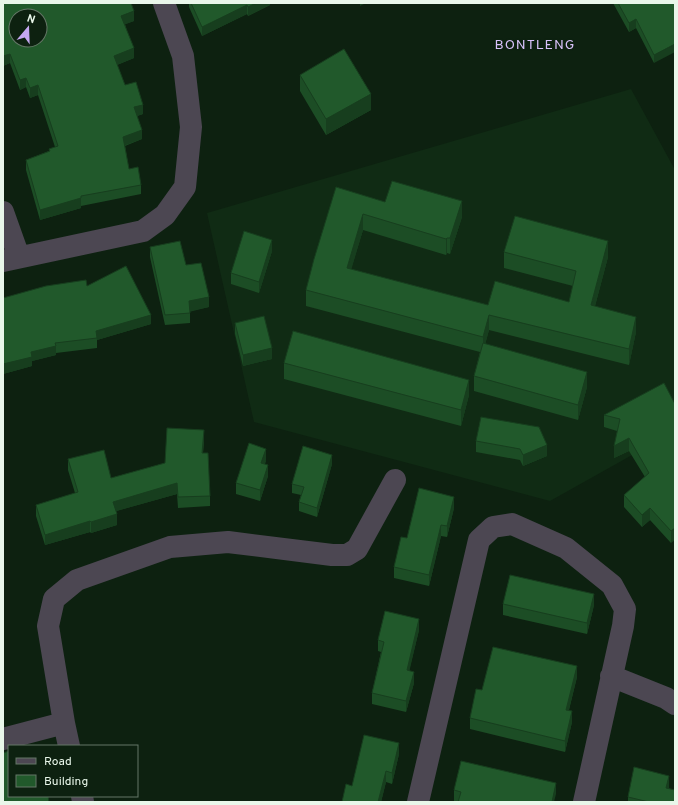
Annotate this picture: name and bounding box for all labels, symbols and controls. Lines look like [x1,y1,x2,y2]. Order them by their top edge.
north arrow [8,8,48,48]
text: N [25,12,37,27]
district label: BONTLENG [495,37,575,54]
legend [8,745,138,797]
text: Road [44,754,72,770]
text: Building [44,774,88,790]

